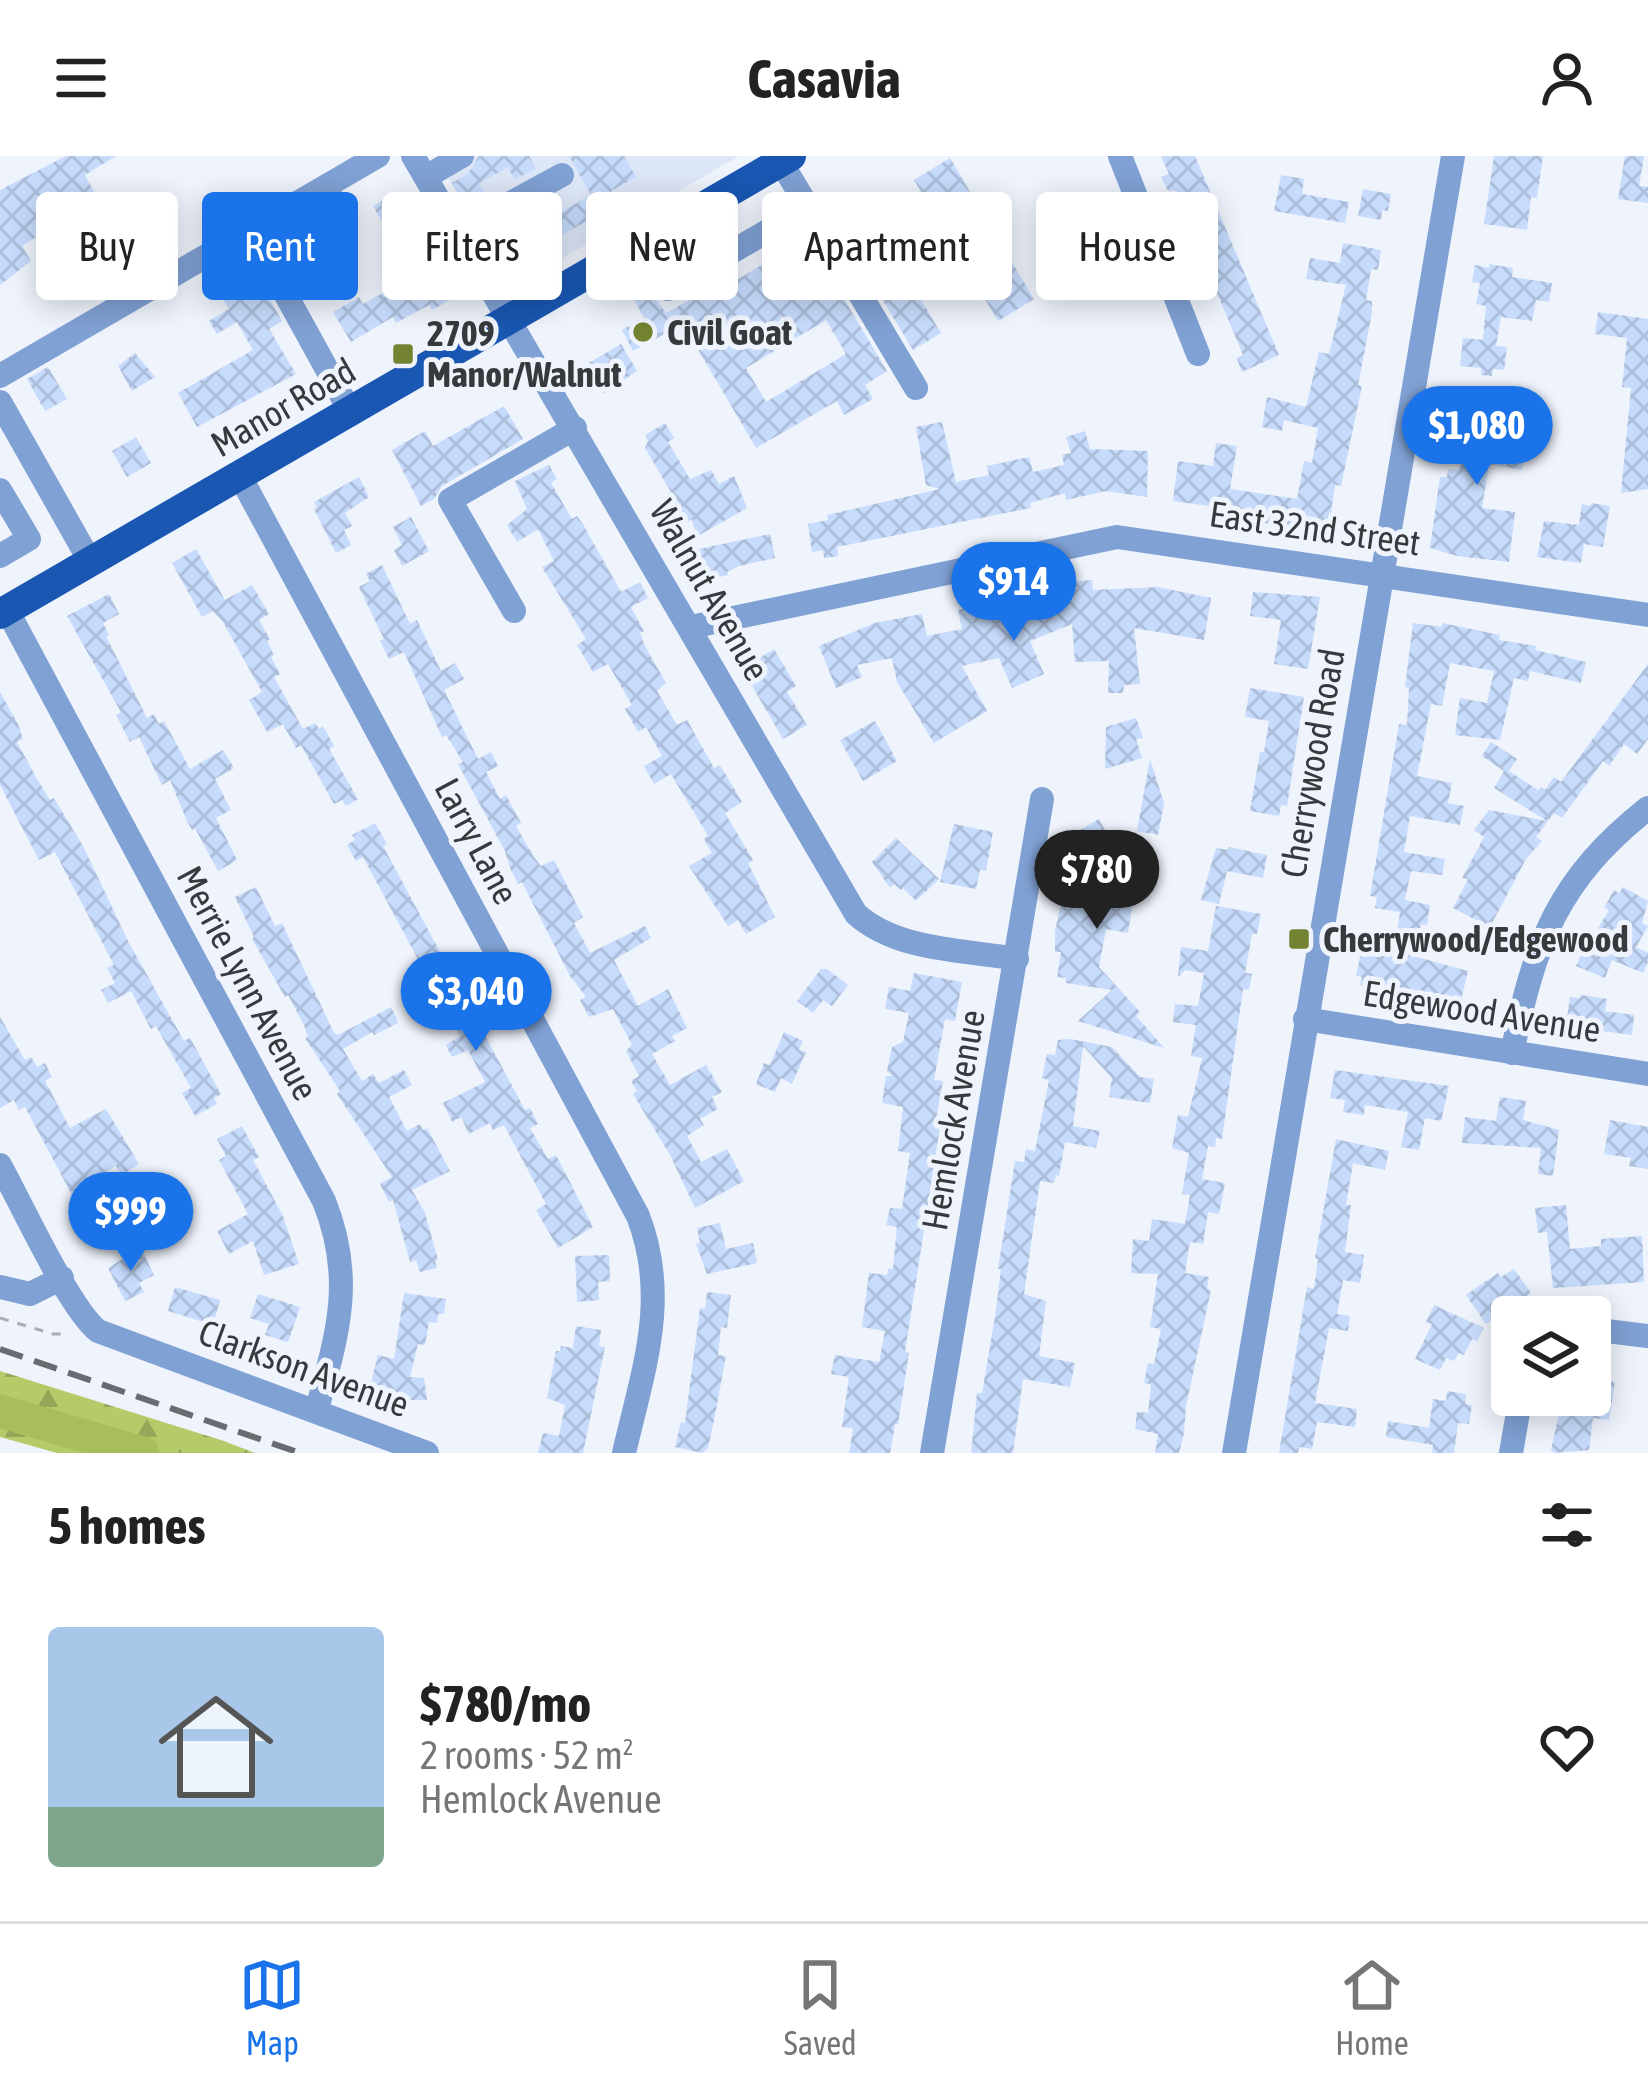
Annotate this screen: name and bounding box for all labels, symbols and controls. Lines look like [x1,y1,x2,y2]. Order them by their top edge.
icon: menu [48,45,114,111]
icon: person [1534,45,1600,111]
text: Casavia [747,48,901,109]
chip: Buy [36,192,178,300]
chip: Rent [202,192,358,300]
chip: Filters [382,192,562,300]
chip: New [586,192,738,300]
chip: Apartment [762,192,1012,300]
chip: House [1036,192,1218,300]
place label: Civil Goat [667,311,793,353]
place label: 2709 Manor/Walnut [427,312,622,395]
marker: Civil Goat [630,319,656,345]
marker: 2709 Manor/Walnut [390,341,416,367]
street label: Manor Road [203,349,363,465]
pin: $1,080 [1379,386,1575,488]
text: $1,080 [1429,403,1525,447]
street label: Walnut Avenue [642,492,778,688]
street label: East 32nd Street [1207,492,1423,564]
pin: $914 [943,542,1085,644]
text: $914 [978,559,1050,603]
street label: Cherrywood Road [1271,645,1353,881]
street label: Larry Lane [426,771,528,911]
pin: $780 [1026,830,1168,932]
text: $780 [1061,847,1133,891]
street label: Merrie Lynn Avenue [169,859,327,1107]
place label: Cherrywood/Edgewood [1323,918,1628,960]
marker: Cherrywood/Edgewood [1286,926,1312,952]
pin: $3,040 [378,952,574,1054]
text: $3,040 [428,969,524,1013]
street label: Edgewood Avenue [1360,972,1604,1050]
street label: Hemlock Avenue [913,1007,993,1233]
pin: $999 [60,1172,202,1274]
text: $999 [95,1189,167,1233]
map controls [1491,1296,1611,1416]
button: layers [1491,1296,1611,1416]
street label: Clarkson Avenue [193,1311,415,1425]
icon: filters [1534,1492,1600,1558]
text: 5 homes [48,1496,206,1555]
text: $780/mo [420,1674,591,1733]
icon: home [144,1675,288,1819]
icon: heart [1534,1714,1600,1780]
text: 2 rooms · 52 m² [420,1733,634,1777]
text: Hemlock Avenue [420,1777,662,1821]
tab: Map [239,1952,305,2062]
tab: Saved [784,1952,857,2062]
tab: Home [1335,1952,1409,2062]

